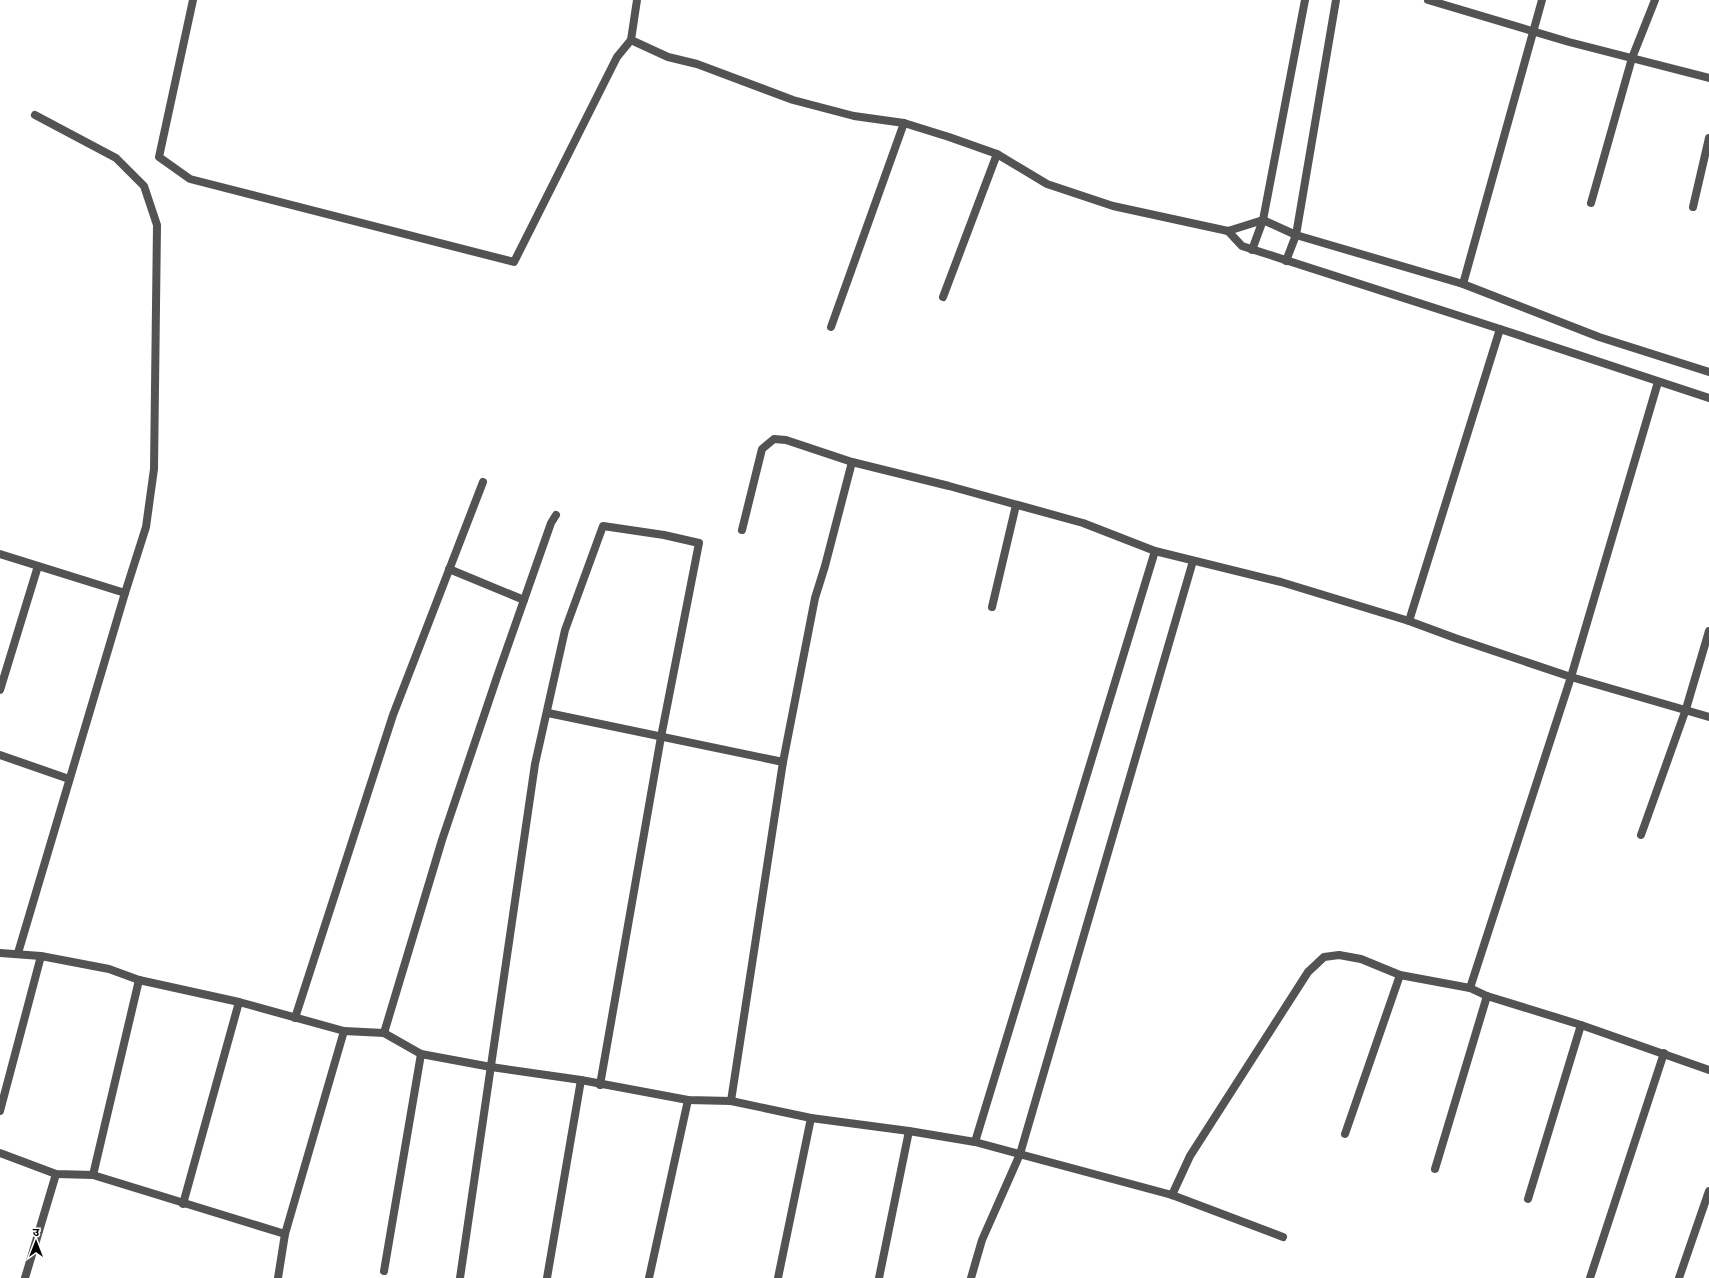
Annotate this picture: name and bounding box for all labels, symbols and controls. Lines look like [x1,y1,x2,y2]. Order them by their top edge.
north arrow [16,1222,56,1262]
text: उ [33,1224,40,1239]

